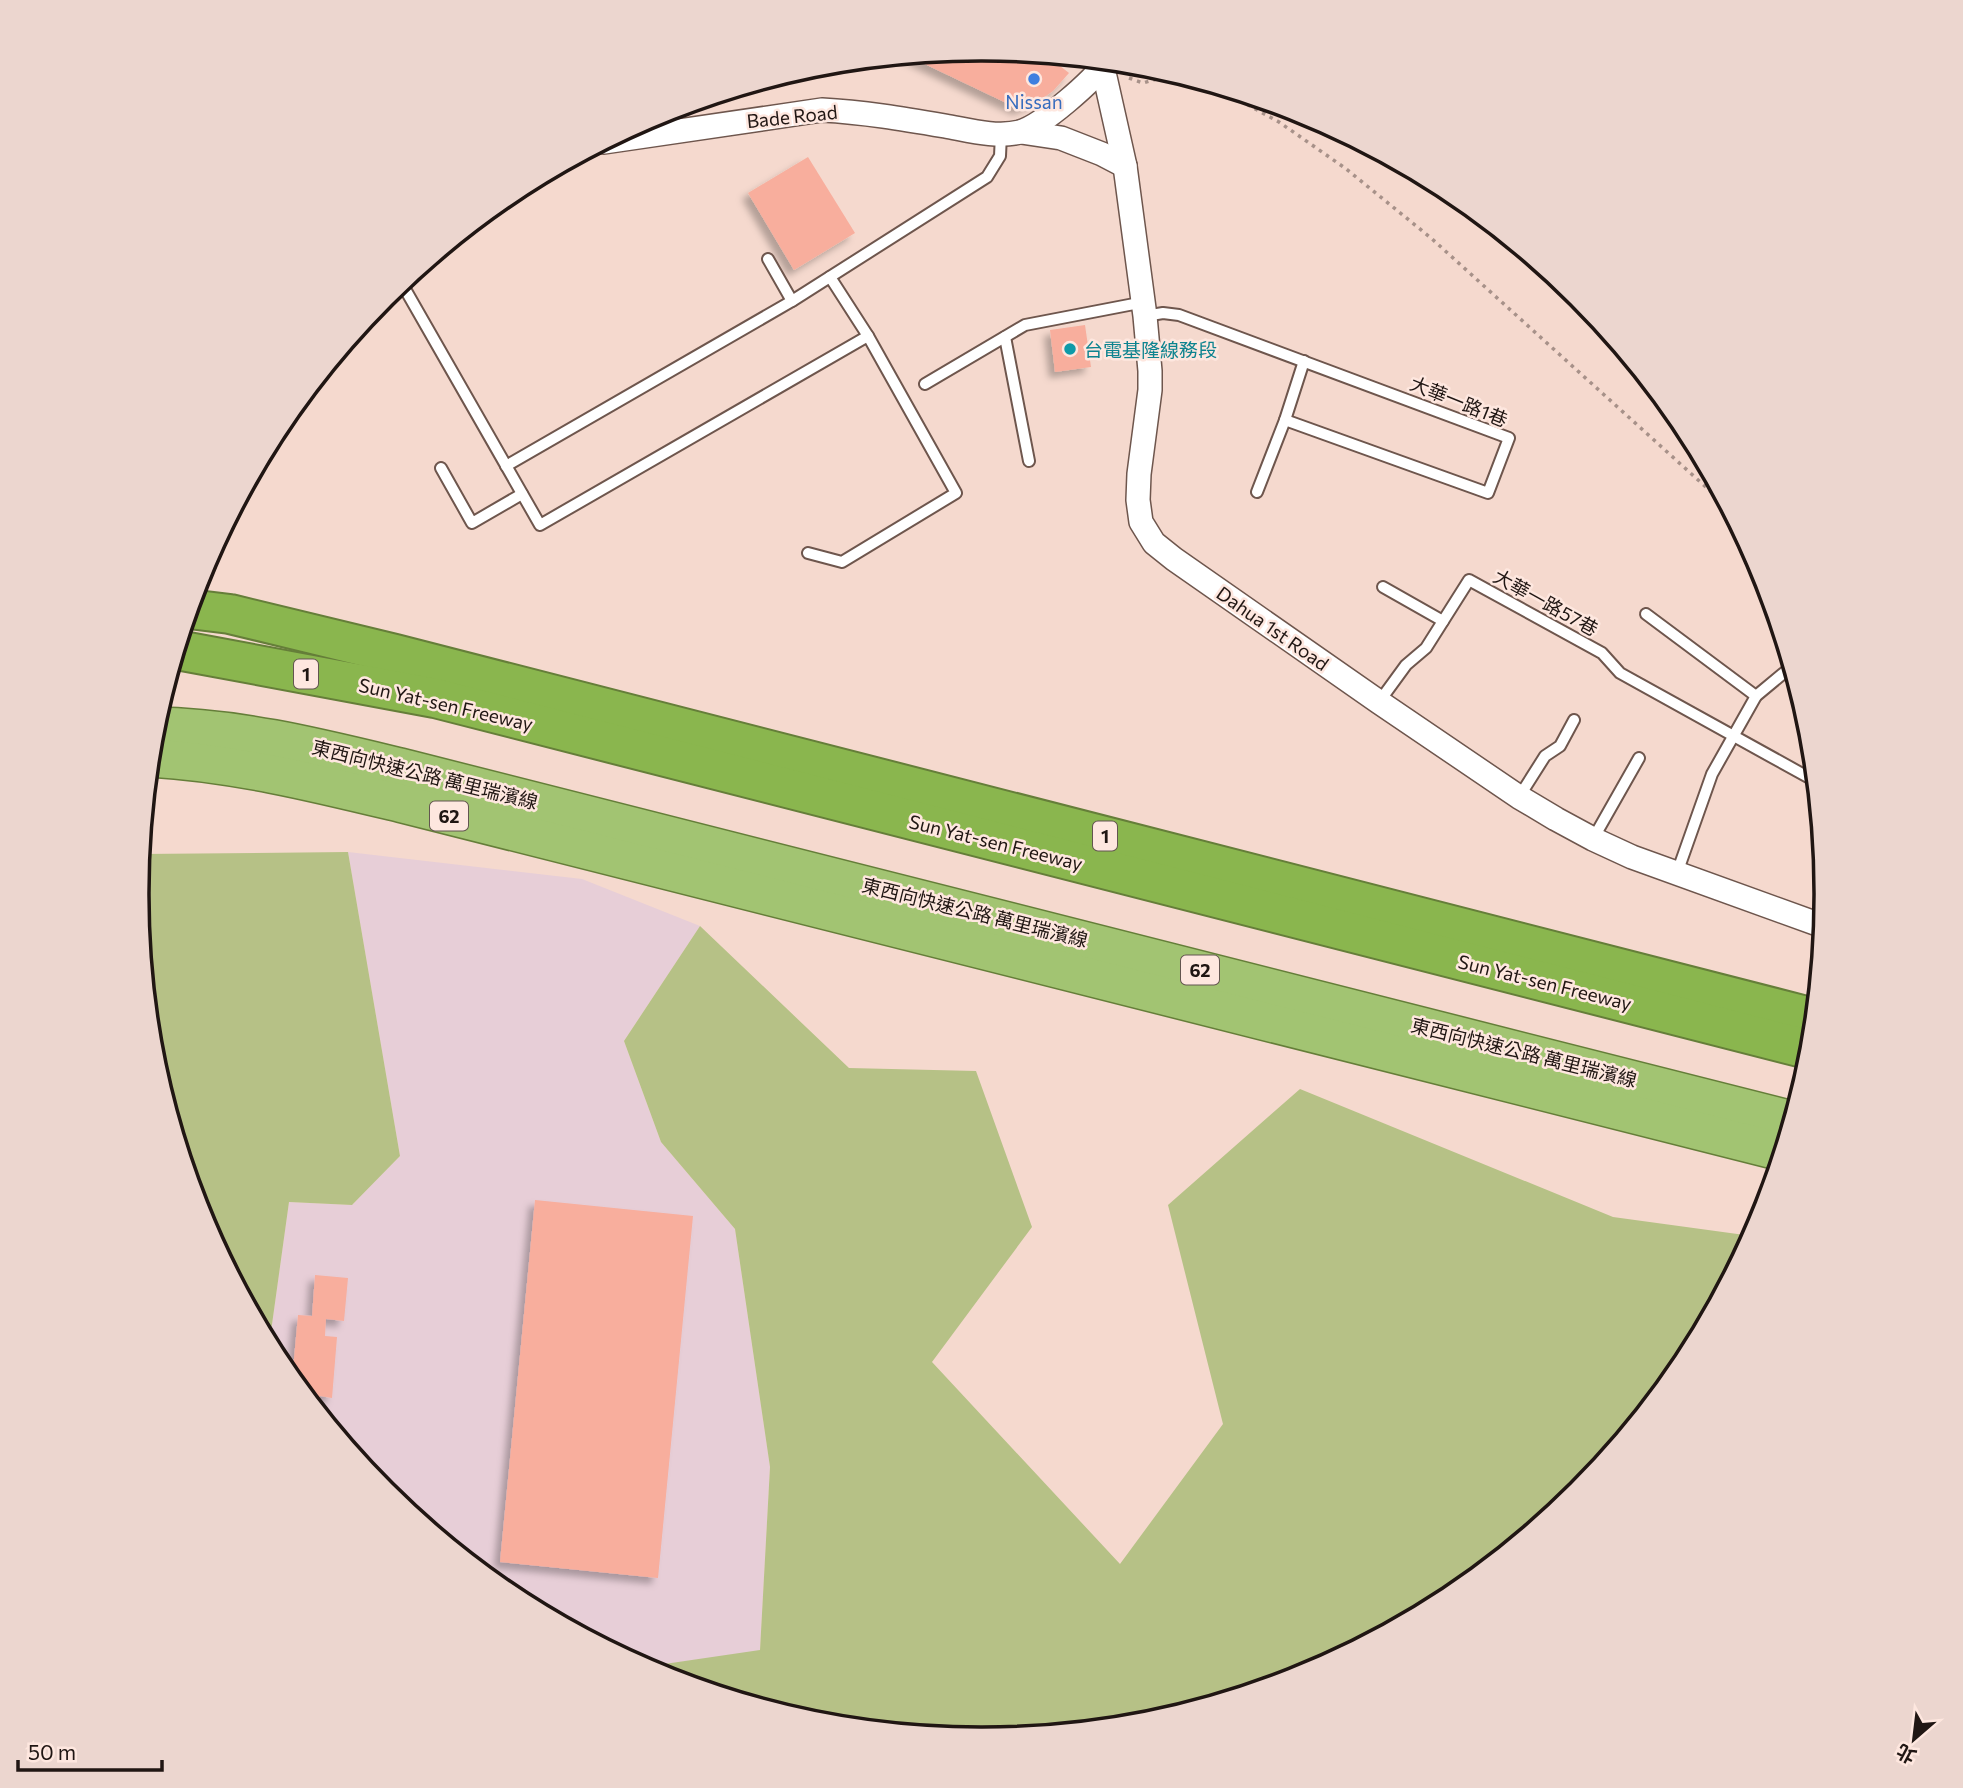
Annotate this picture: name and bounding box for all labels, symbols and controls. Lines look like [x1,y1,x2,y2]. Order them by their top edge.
marker: Nissan [1026,71,1042,87]
place label: Nissan [1005,90,1063,113]
street label: Bade Road [745,100,839,132]
place label: 台電基隆線務段 [1084,338,1217,361]
marker: 台電基隆線務段 [1062,341,1078,357]
street label: 大華一路1巷 [1407,371,1511,431]
street label: 大華一路57巷 [1490,564,1602,640]
street label: Dahua 1st Road [1213,581,1333,675]
road number: 1 [294,660,318,688]
street label: Sun Yat-sen Freeway [357,673,535,735]
street label: 東西向快速公路 萬里瑞濱線 [310,735,540,813]
road number: 62 [430,802,468,830]
street label: Sun Yat-sen Freeway [907,809,1085,875]
road number: 1 [1093,822,1117,850]
street label: 東西向快速公路 萬里瑞濱線 [860,873,1090,951]
street label: Sun Yat-sen Freeway [1456,949,1634,1015]
road number: 62 [1181,956,1219,985]
street label: 東西向快速公路 萬里瑞濱線 [1409,1013,1639,1091]
north arrow [1879,1704,1949,1774]
scale bar [18,1728,161,1772]
text: 50 m [28,1739,76,1764]
text: 北 [1892,1740,1920,1769]

